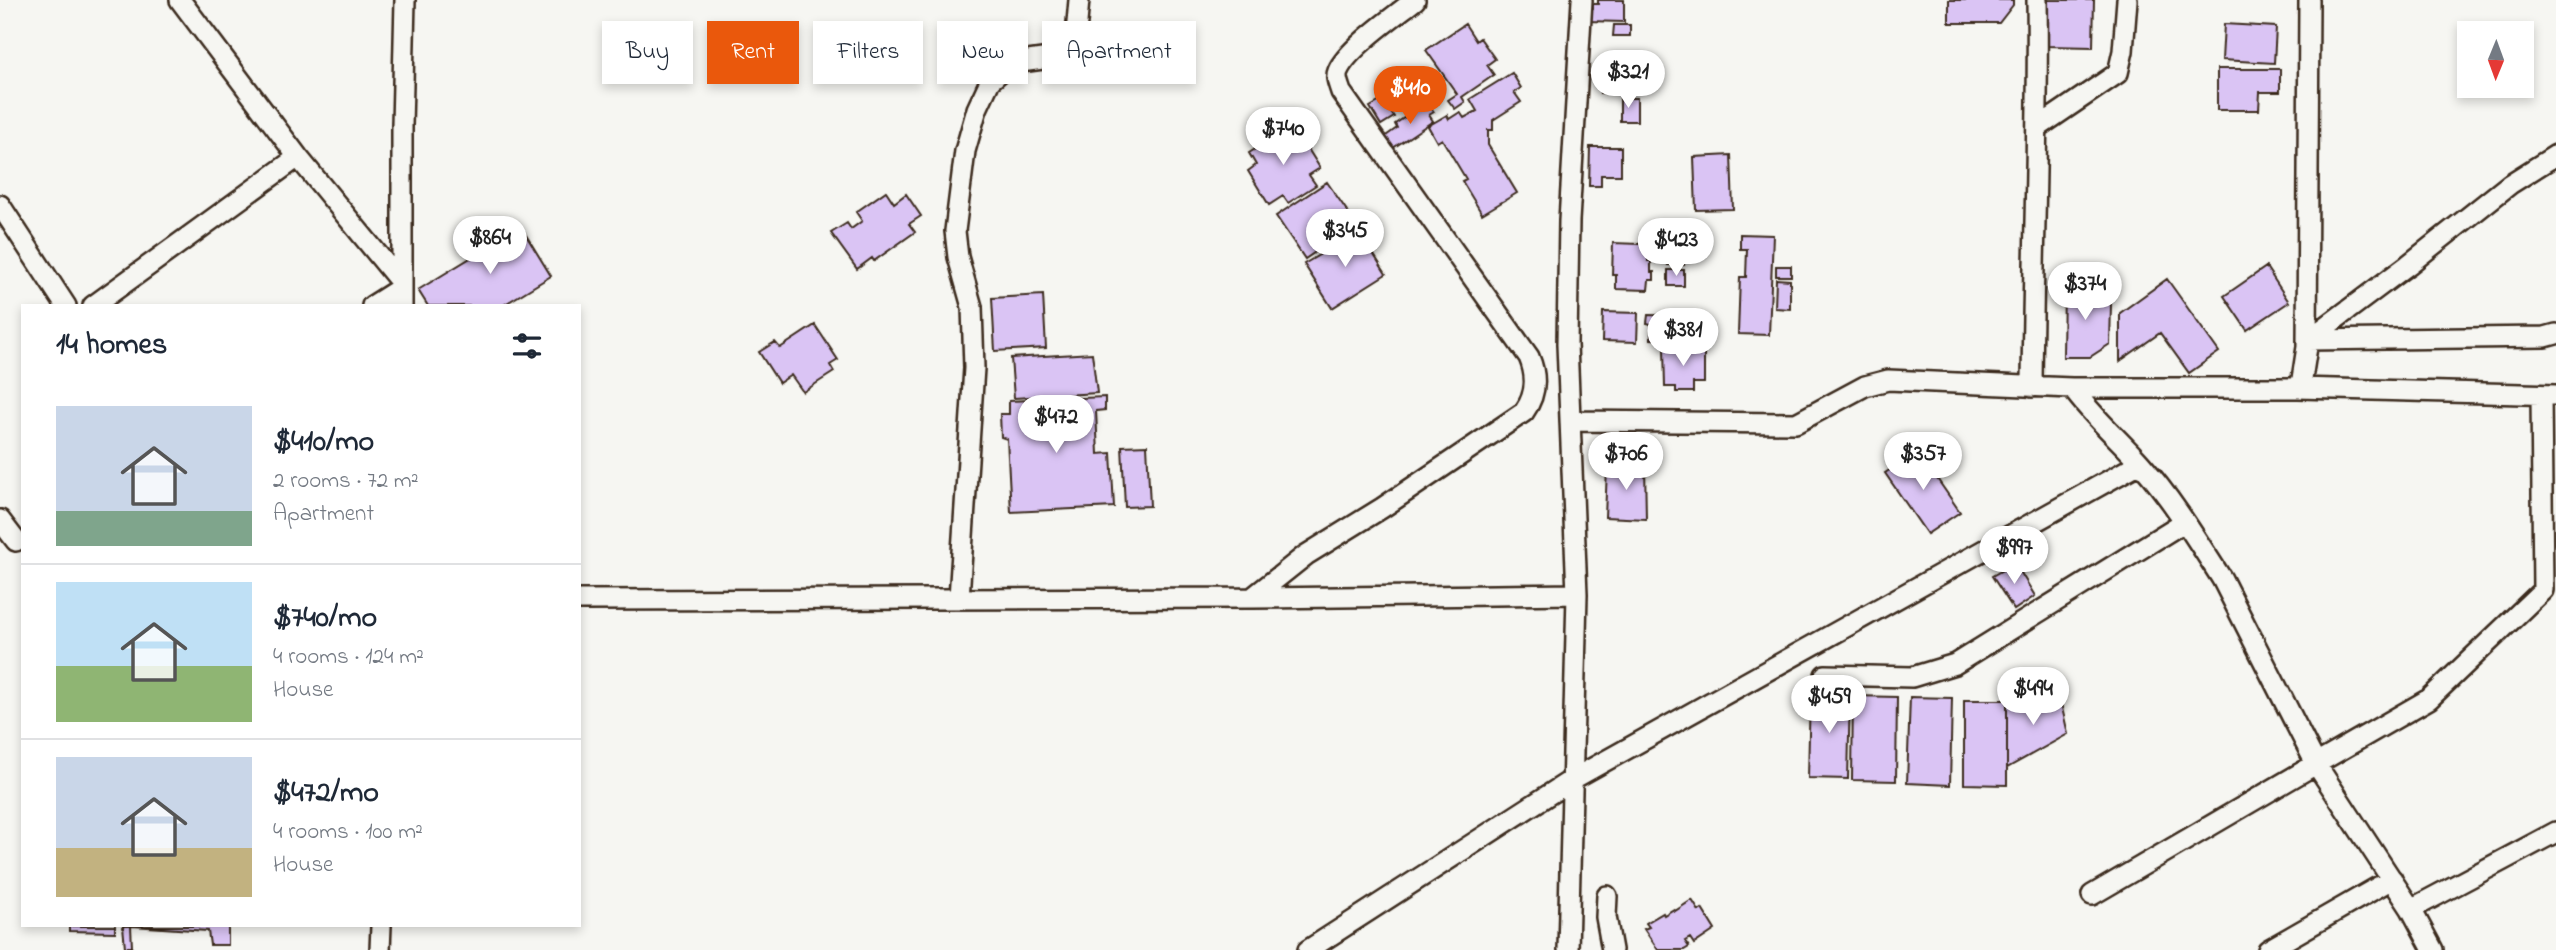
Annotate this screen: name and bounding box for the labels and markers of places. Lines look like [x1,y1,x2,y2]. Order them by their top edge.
pin: $321 [1587,50,1669,110]
pin: $410 [1369,66,1451,126]
pin: $740 [1242,108,1324,167]
pin: $345 [1304,210,1386,269]
pin: $864 [449,216,531,276]
pin: $423 [1635,218,1717,278]
pin: $374 [2044,262,2126,322]
pin: $381 [1642,308,1724,368]
pin: $472 [1015,396,1097,455]
pin: $706 [1585,433,1667,492]
pin: $357 [1882,433,1964,492]
pin: $997 [1973,526,2055,586]
pin: $494 [1992,668,2074,727]
pin: $459 [1788,676,1870,735]

